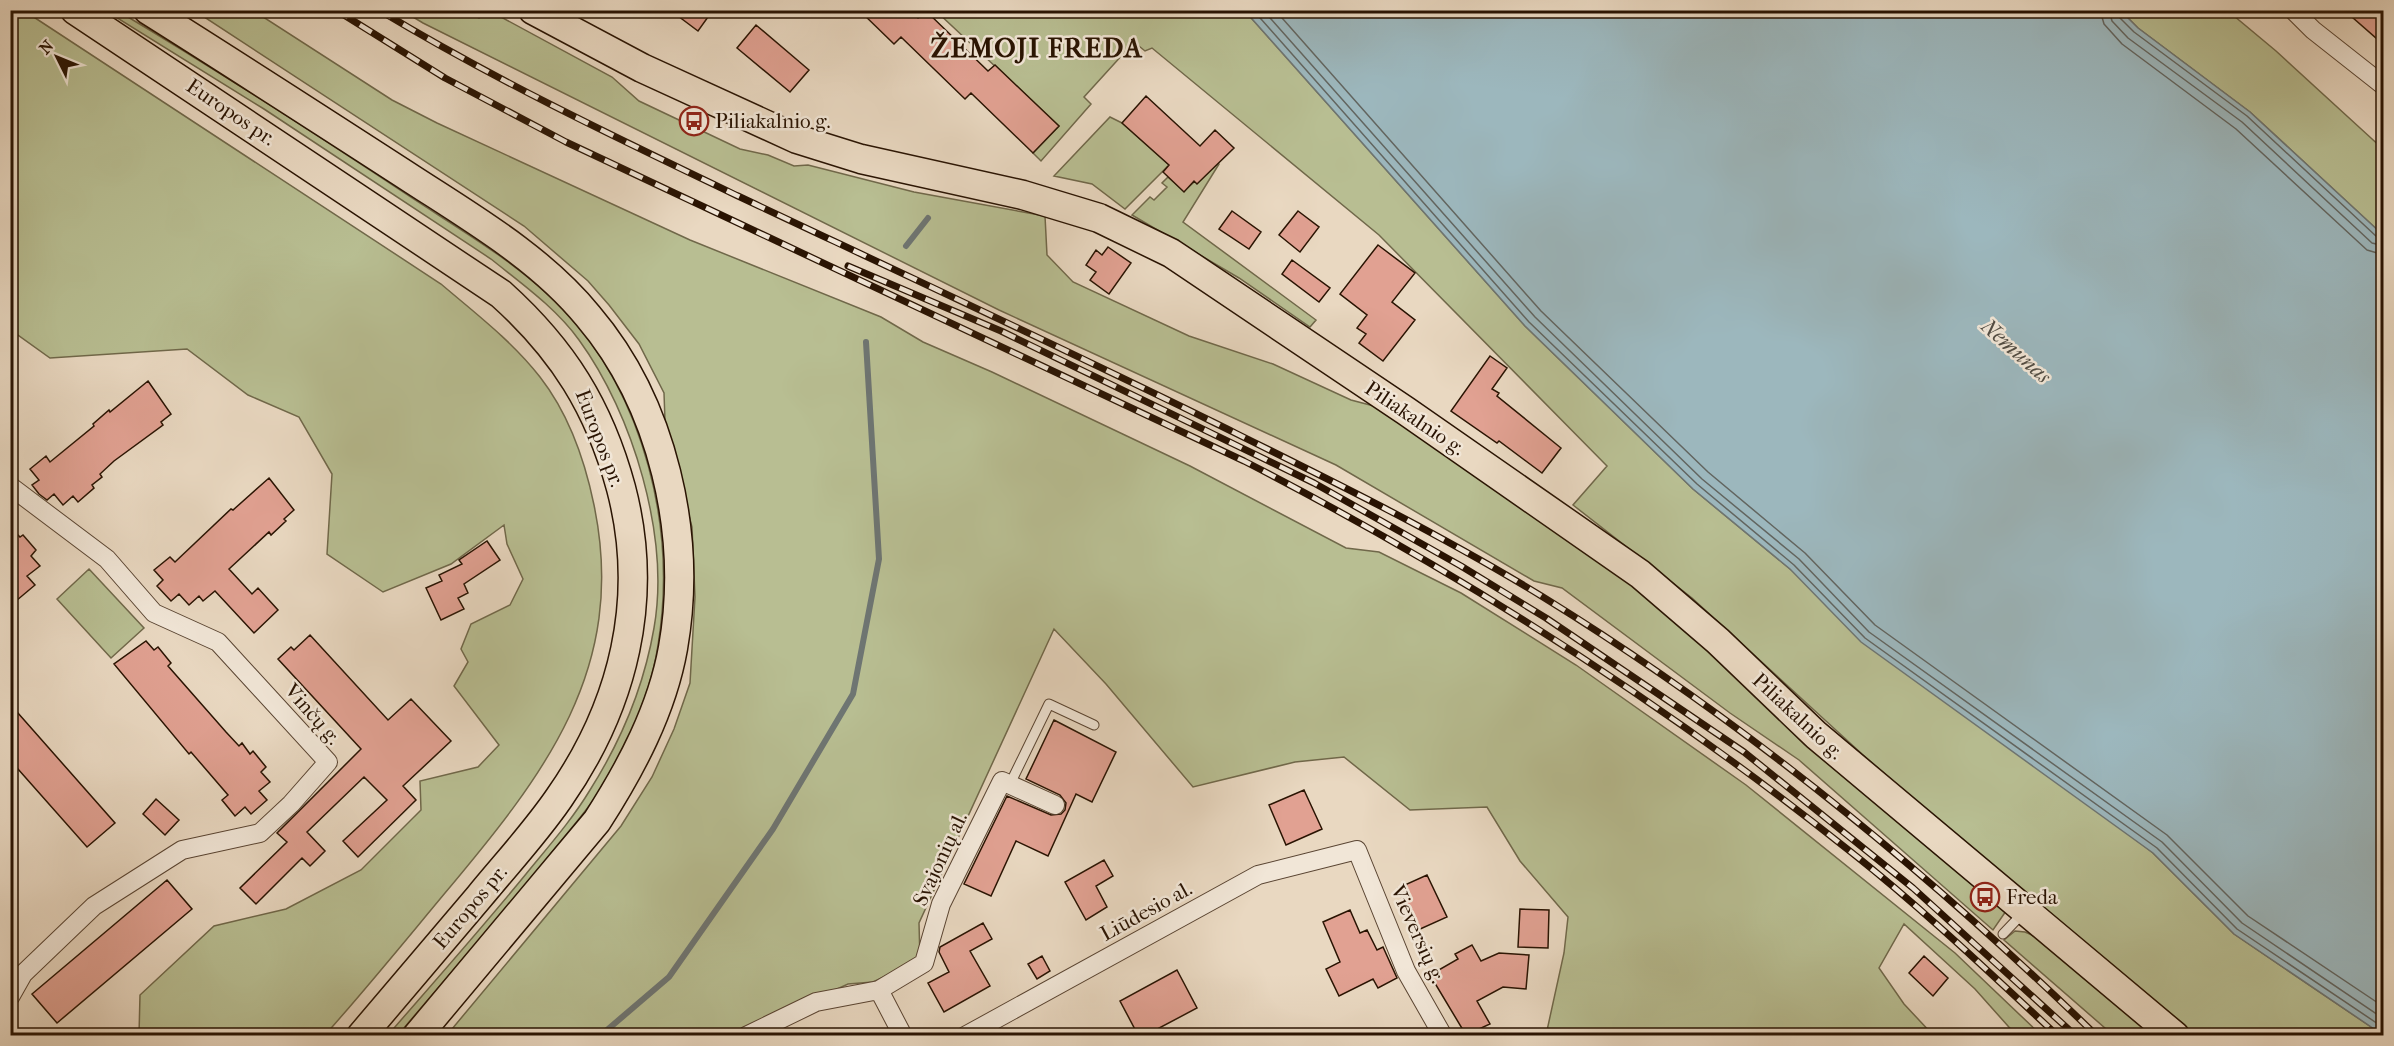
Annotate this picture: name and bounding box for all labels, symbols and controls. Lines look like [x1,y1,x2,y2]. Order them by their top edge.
north arrow [27,27,87,87]
district label: ŽEMOJI FREDA [931,31,1143,64]
text: N [35,36,58,58]
street label: Europos pr. [182,74,280,150]
bus stop icon: Piliakalnio g. [678,105,710,137]
place label: Piliakalnio g. [715,109,831,133]
water label: Nemunas [1975,312,2057,390]
street label: Piliakalnio g. [1360,376,1470,460]
street label: Europos pr. [571,386,629,490]
street label: Piliakalnio g. [1748,668,1848,764]
street label: Vinčų g. [279,678,346,749]
street label: Svajonių al. [908,808,972,910]
street label: Europos pr. [428,860,512,954]
street label: Liūdesio al. [1096,876,1196,946]
street label: Vieversių g. [1385,880,1450,987]
bus stop icon: Freda [1969,881,2001,913]
place label: Freda [2006,885,2058,909]

